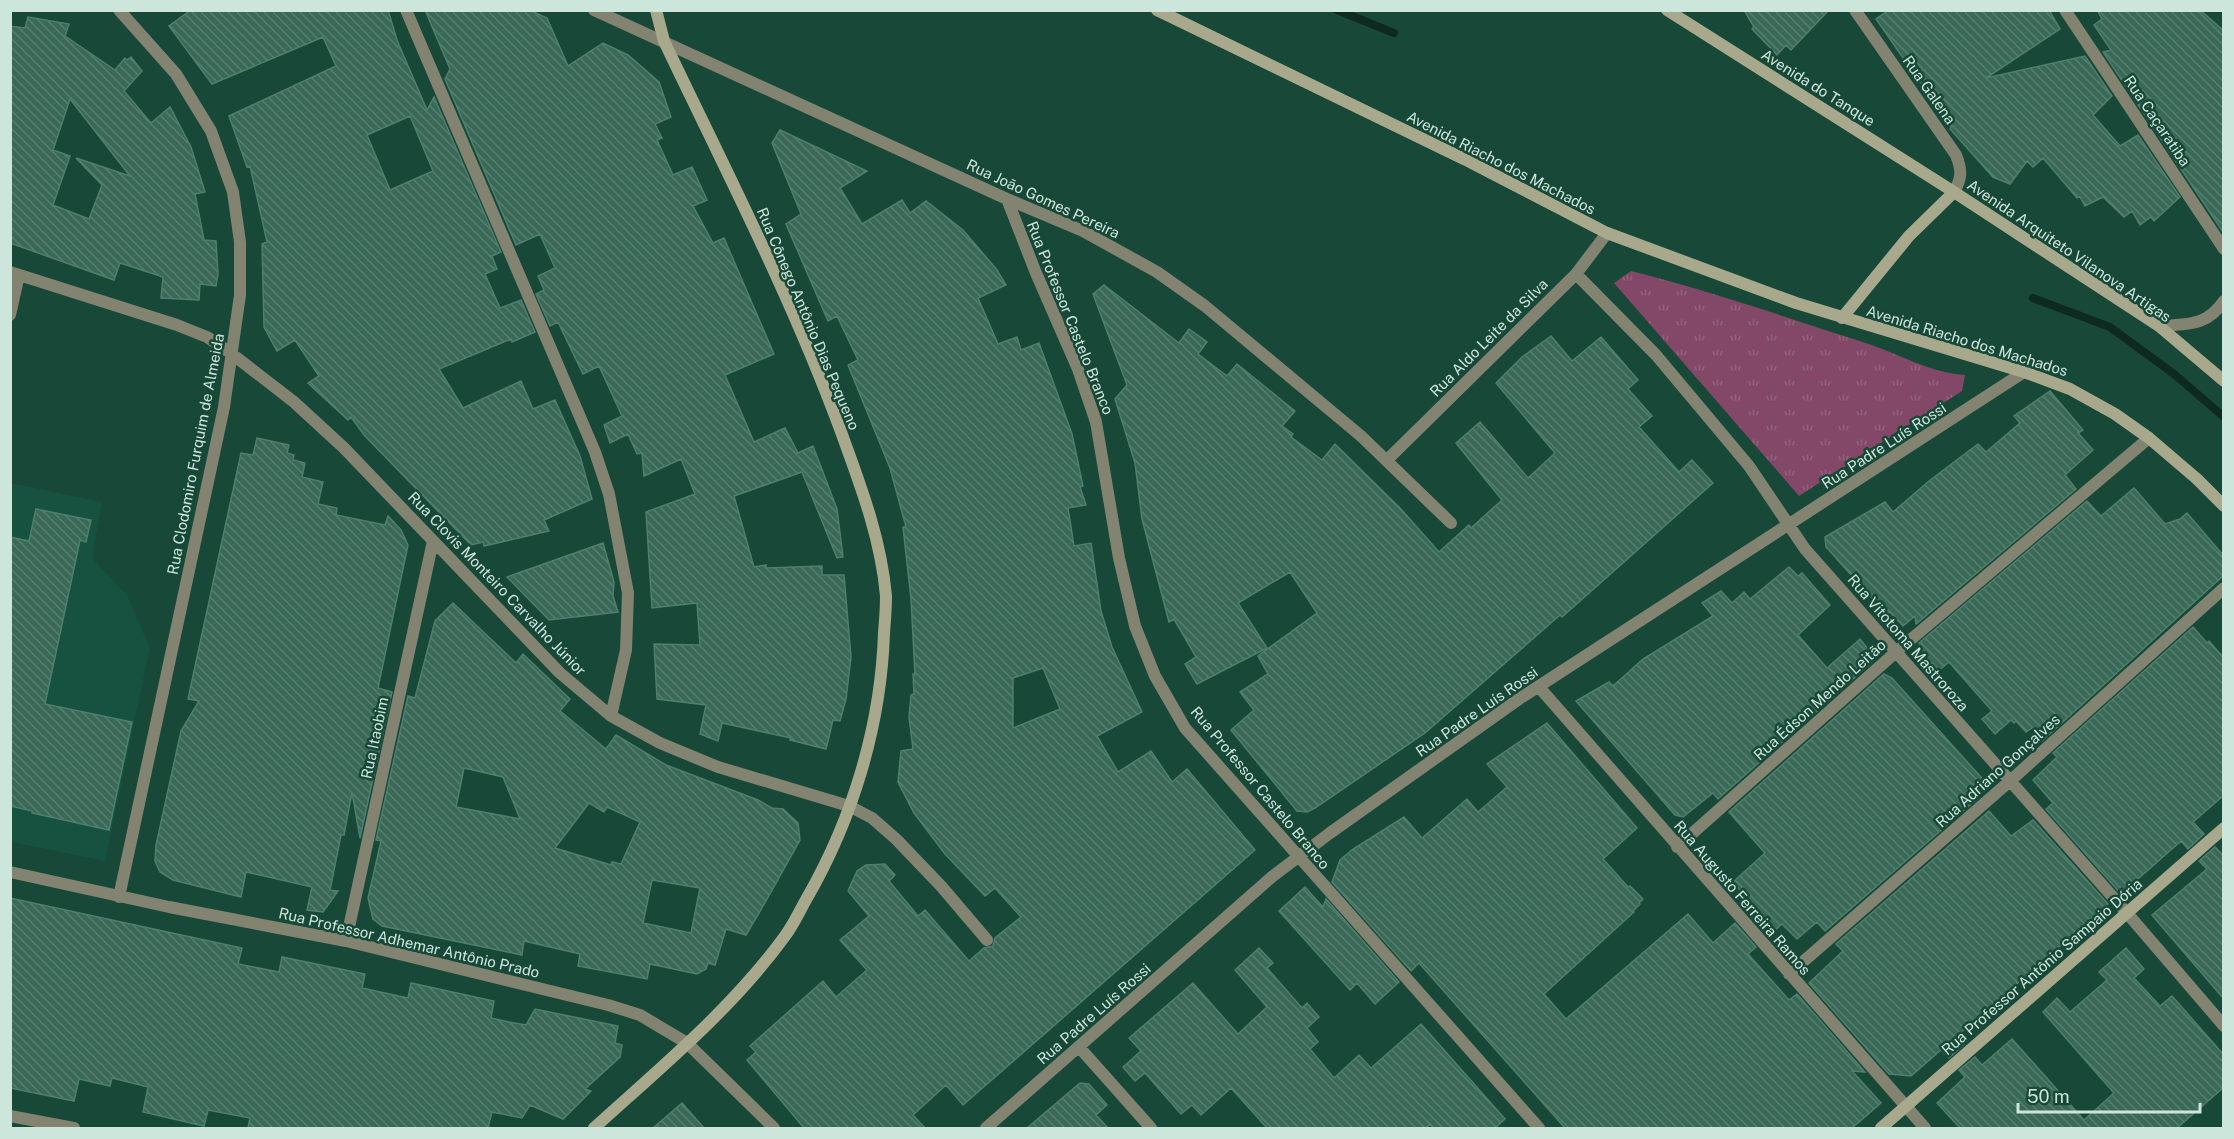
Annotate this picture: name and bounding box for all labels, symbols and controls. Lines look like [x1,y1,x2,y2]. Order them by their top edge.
street label: Avenida do Tanque [1758,46,1878,129]
street label: Rua Galena [1900,52,1959,127]
street label: Rua Caçaratiba [2121,72,2194,169]
street label: Avenida Riacho dos Machados [1404,107,1598,218]
street label: Rua João Gomes Pereira [964,156,1123,242]
street label: Avenida Arquiteto Vilanova Artigas [1964,176,2174,325]
street label: Rua Cônego Antônio Dias Pequeno [754,205,863,433]
street label: Rua Professor Castelo Branco [1024,219,1117,417]
street label: Rua Aldo Leite da Silva [1426,275,1551,400]
street label: Avenida Riacho dos Machados [1864,302,2070,379]
street label: Rua Clodomiro Furquim de Almeida [164,332,227,576]
street label: Rua Padre Luís Rossi [1818,399,1949,492]
street label: Rua Clovis Monteiro Carvalho Júnior [405,488,590,679]
street label: Rua Vitotoma Mastroroza [1844,571,1972,714]
street label: Rua Édson Mendo Leitão [1750,636,1889,763]
street label: Rua Padre Luís Rossi [1413,663,1541,760]
street label: Rua Itaobim [358,695,391,780]
street label: Rua Professor Castelo Branco [1187,703,1333,872]
street label: Rua Adriano Gonçalves [1932,710,2063,831]
street label: Rua Augusto Ferreira Ramos [1671,817,1814,978]
street label: Rua Professor Antônio Sampaio Dória [1938,875,2145,1058]
street label: Rua Professor Adhemar Antônio Prado [277,904,541,981]
street label: Rua Padre Luís Rossi [1033,960,1154,1068]
scale bar [2018,1076,2200,1114]
text: 50 m [2027,1086,2070,1107]

